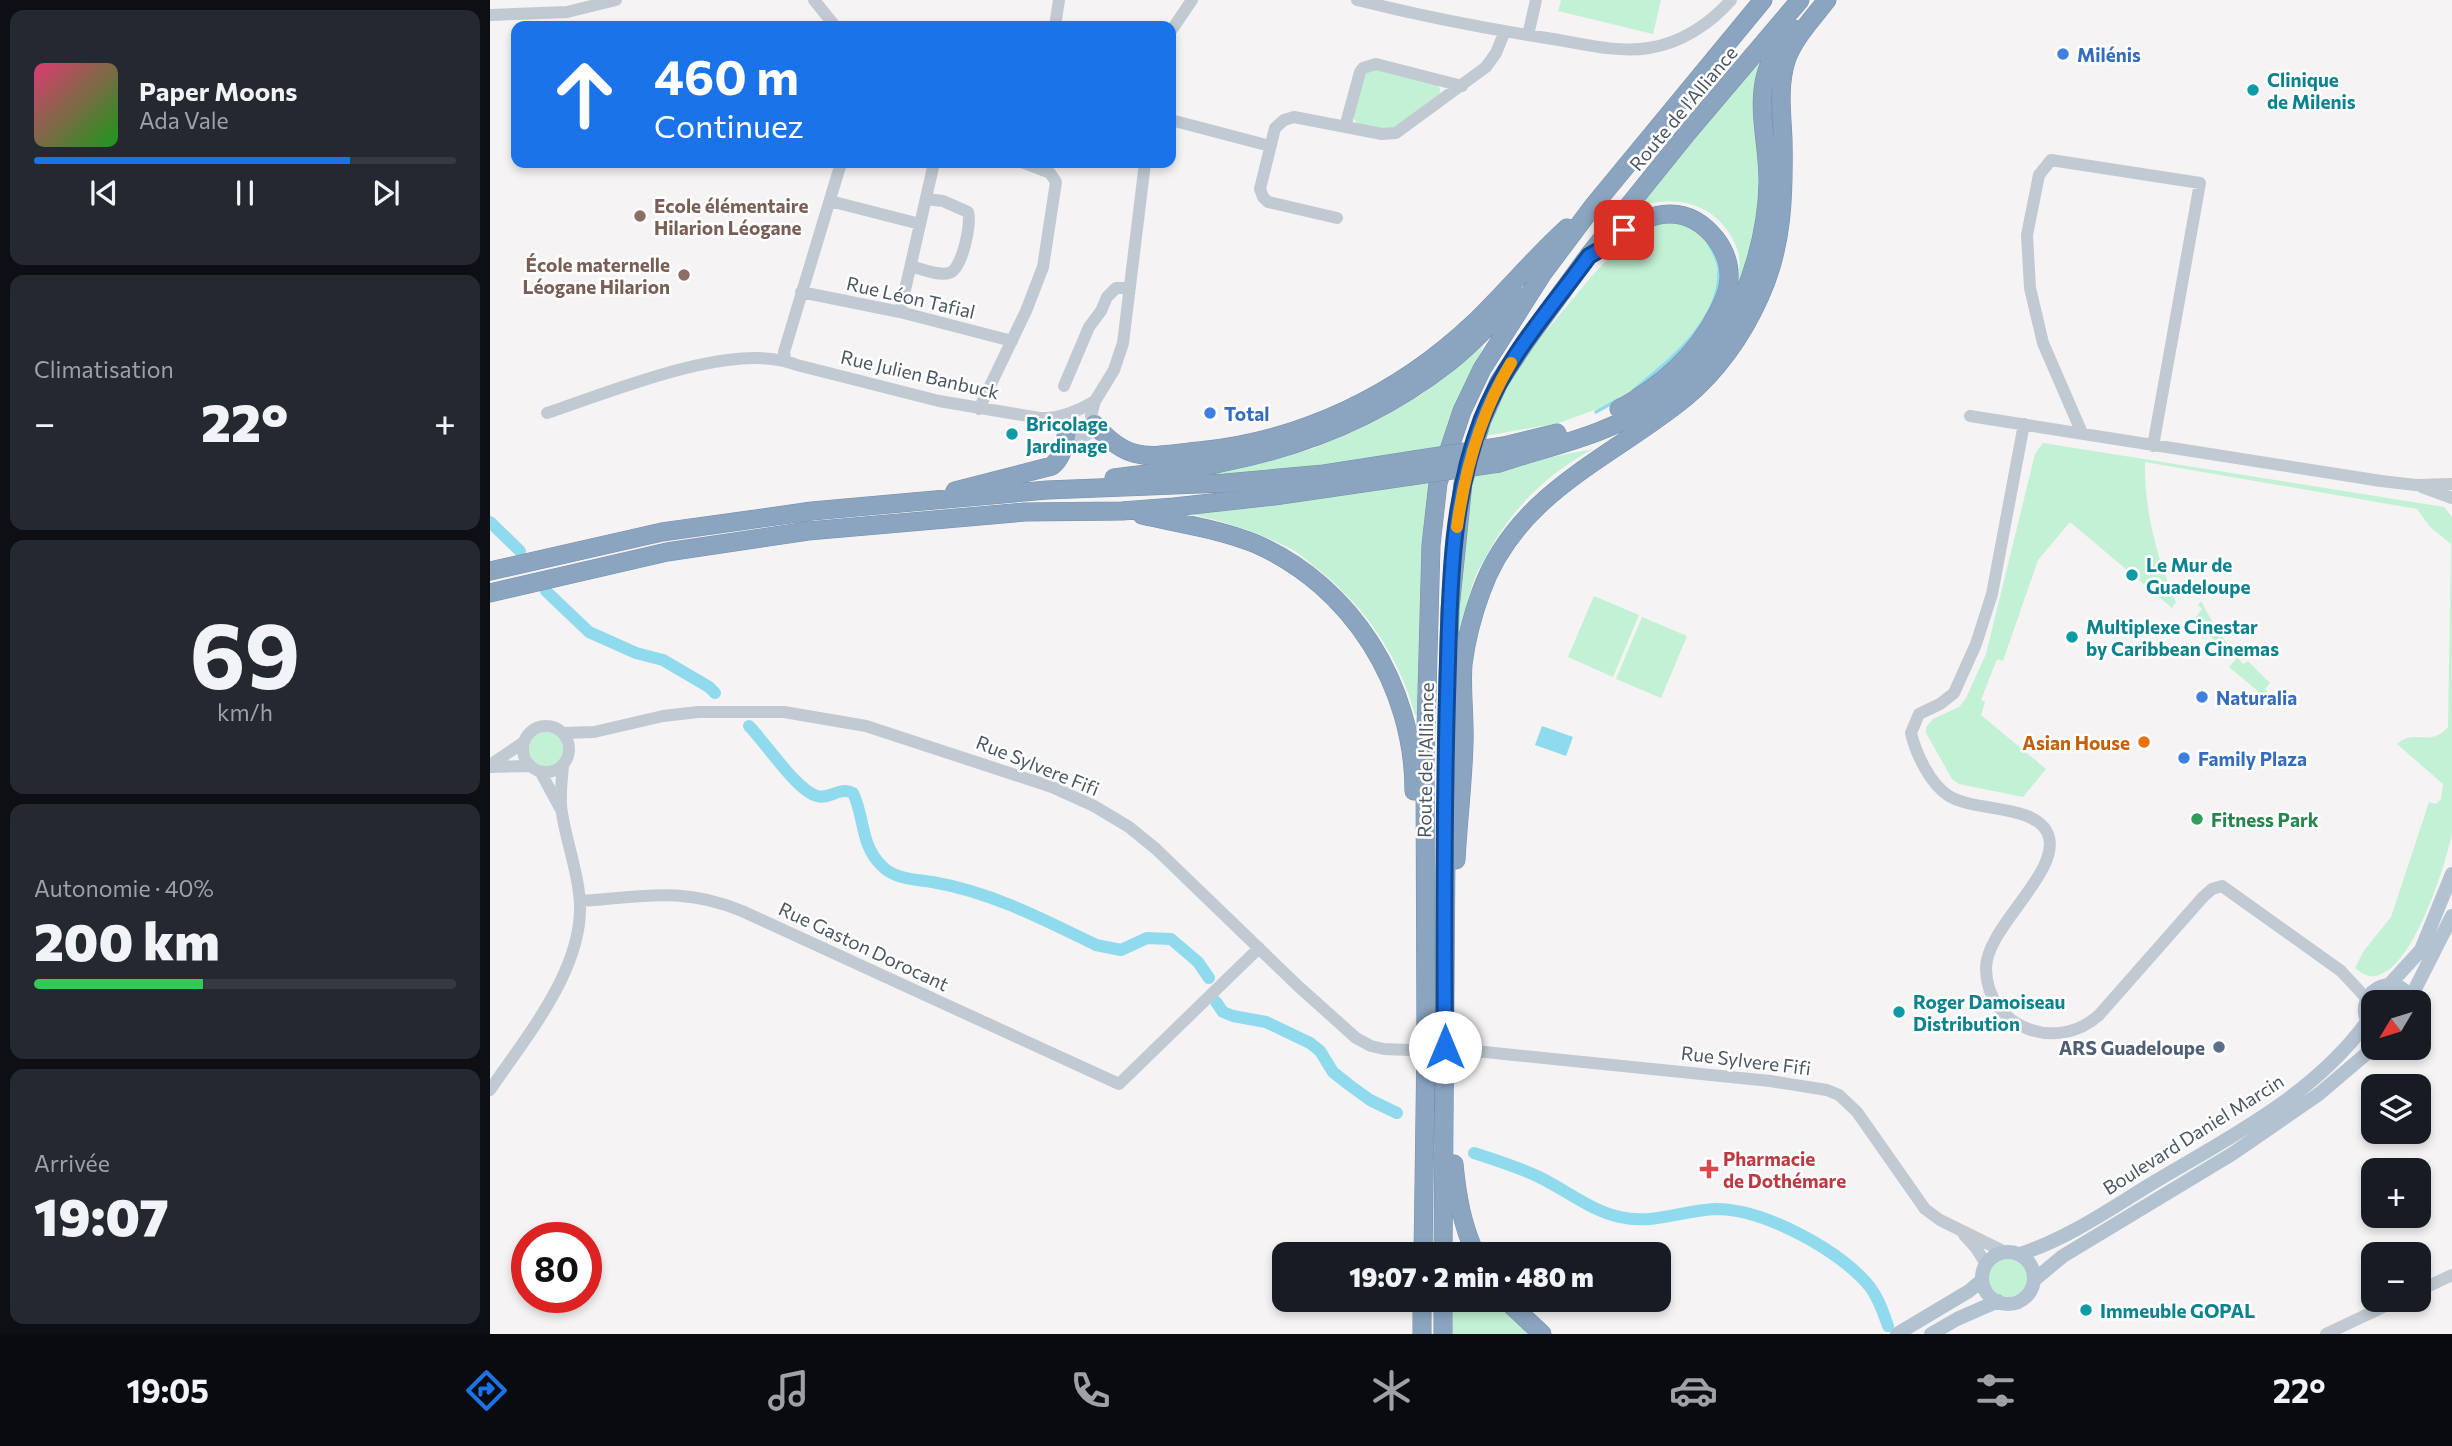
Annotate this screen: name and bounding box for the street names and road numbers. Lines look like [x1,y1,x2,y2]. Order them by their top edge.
street label: Route de l'Alliance [1624,41,1742,175]
street label: Rue Léon Tafial [844,271,978,323]
street label: Rue Julien Banbuck [839,345,1001,403]
street label: Route de l'Alliance [1412,682,1438,838]
street label: Rue Sylvere Fifi [973,730,1103,800]
street label: Rue Gaston Dorocant [775,897,953,996]
street label: Rue Sylvere Fifi [1680,1041,1812,1079]
street label: Boulevard Daniel Marcin [2098,1069,2288,1199]

